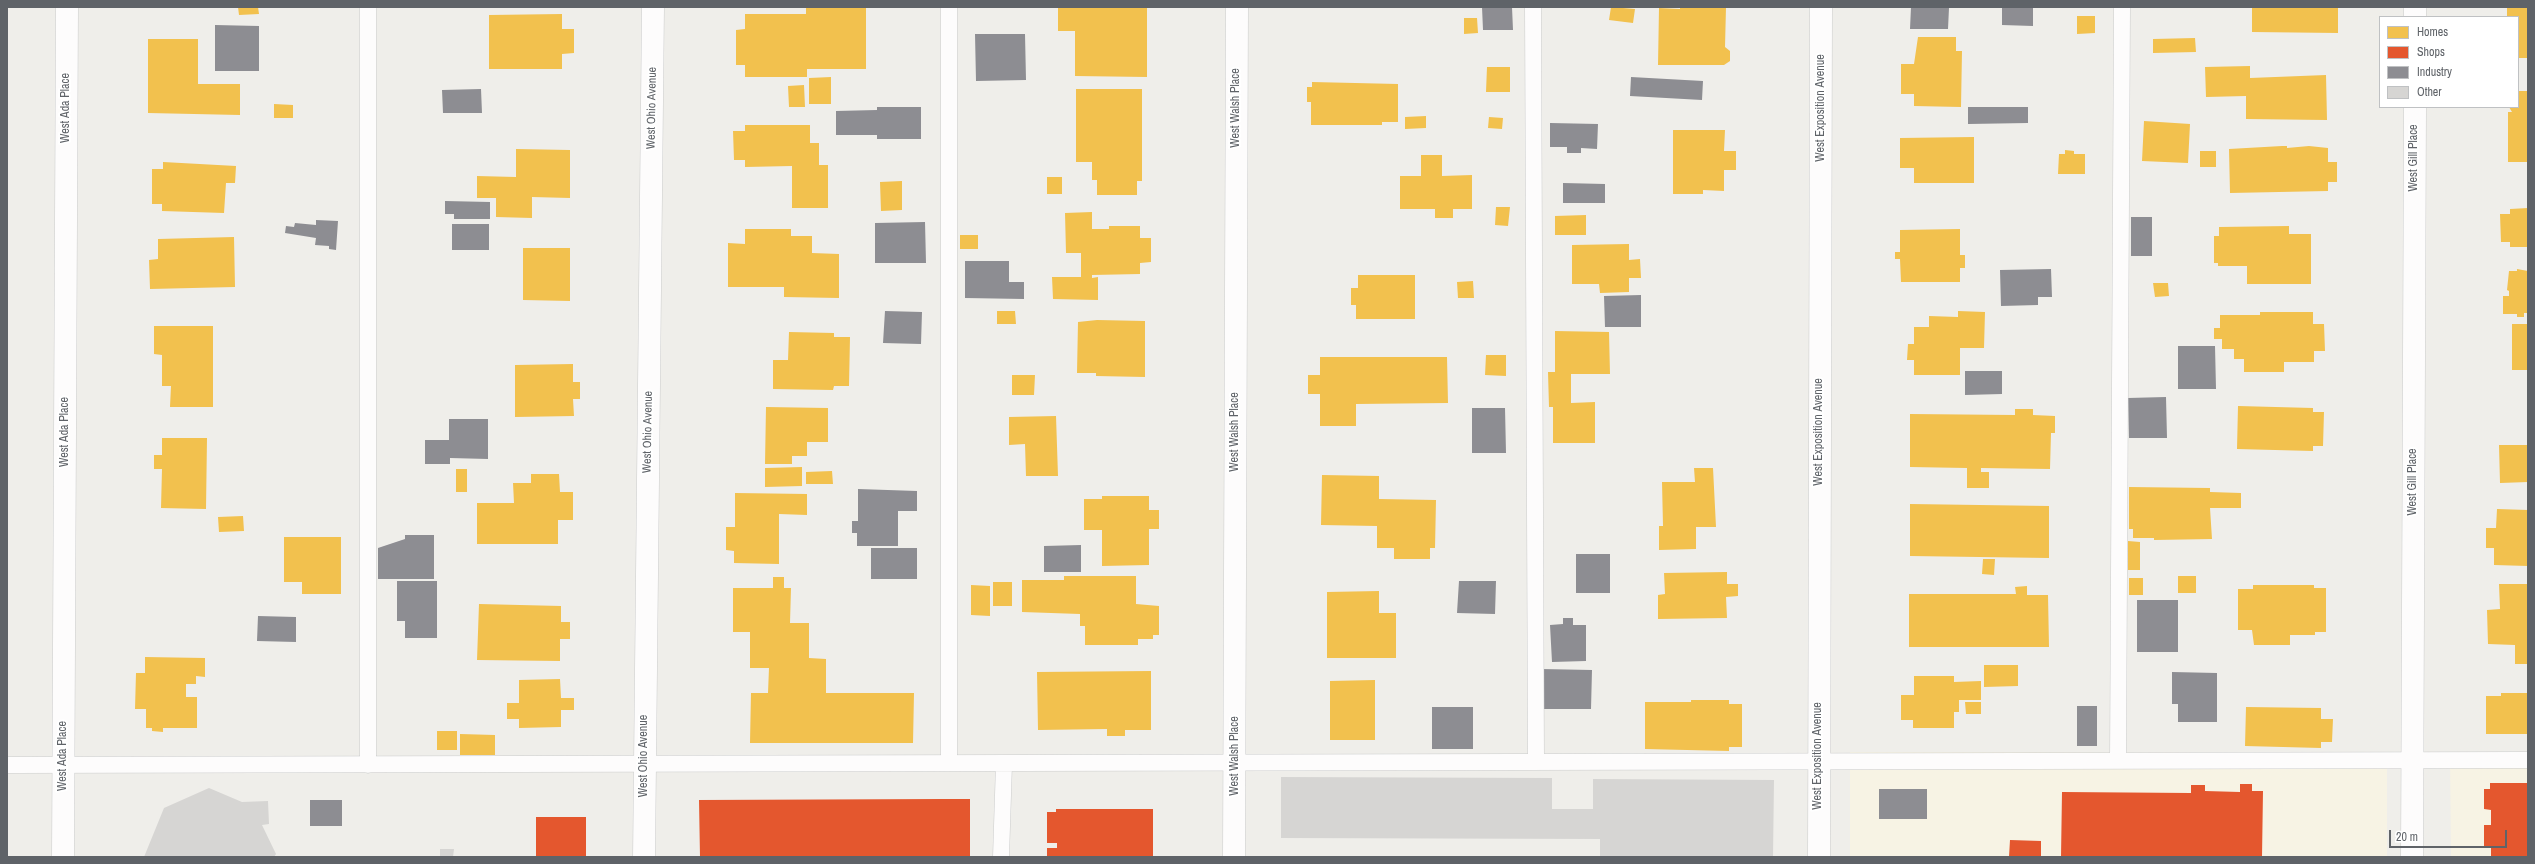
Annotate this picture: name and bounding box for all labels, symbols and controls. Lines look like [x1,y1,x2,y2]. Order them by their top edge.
legend [2379,16,2519,108]
text: Homes [2417,24,2448,40]
text: Shops [2417,44,2445,60]
street label: West Exposition Avenue [1814,54,1828,162]
text: Industry [2417,64,2452,80]
street label: West Ohio Avenue [644,67,660,149]
street label: West Walsh Place [1229,68,1243,148]
street label: West Ada Place [59,73,73,143]
text: Other [2417,84,2442,100]
street label: West Gill Place [2407,124,2421,192]
street label: West Exposition Avenue [1812,378,1826,486]
street label: West Ohio Avenue [640,391,656,473]
street label: West Walsh Place [1228,392,1242,472]
street label: West Ada Place [58,397,72,467]
street label: West Gill Place [2406,448,2420,516]
street label: West Exposition Avenue [1811,702,1825,810]
street label: West Ohio Avenue [637,715,651,797]
street label: West Walsh Place [1228,716,1242,796]
street label: West Ada Place [56,721,70,791]
scale bar [2391,822,2509,848]
text: 20 m [2396,829,2418,845]

